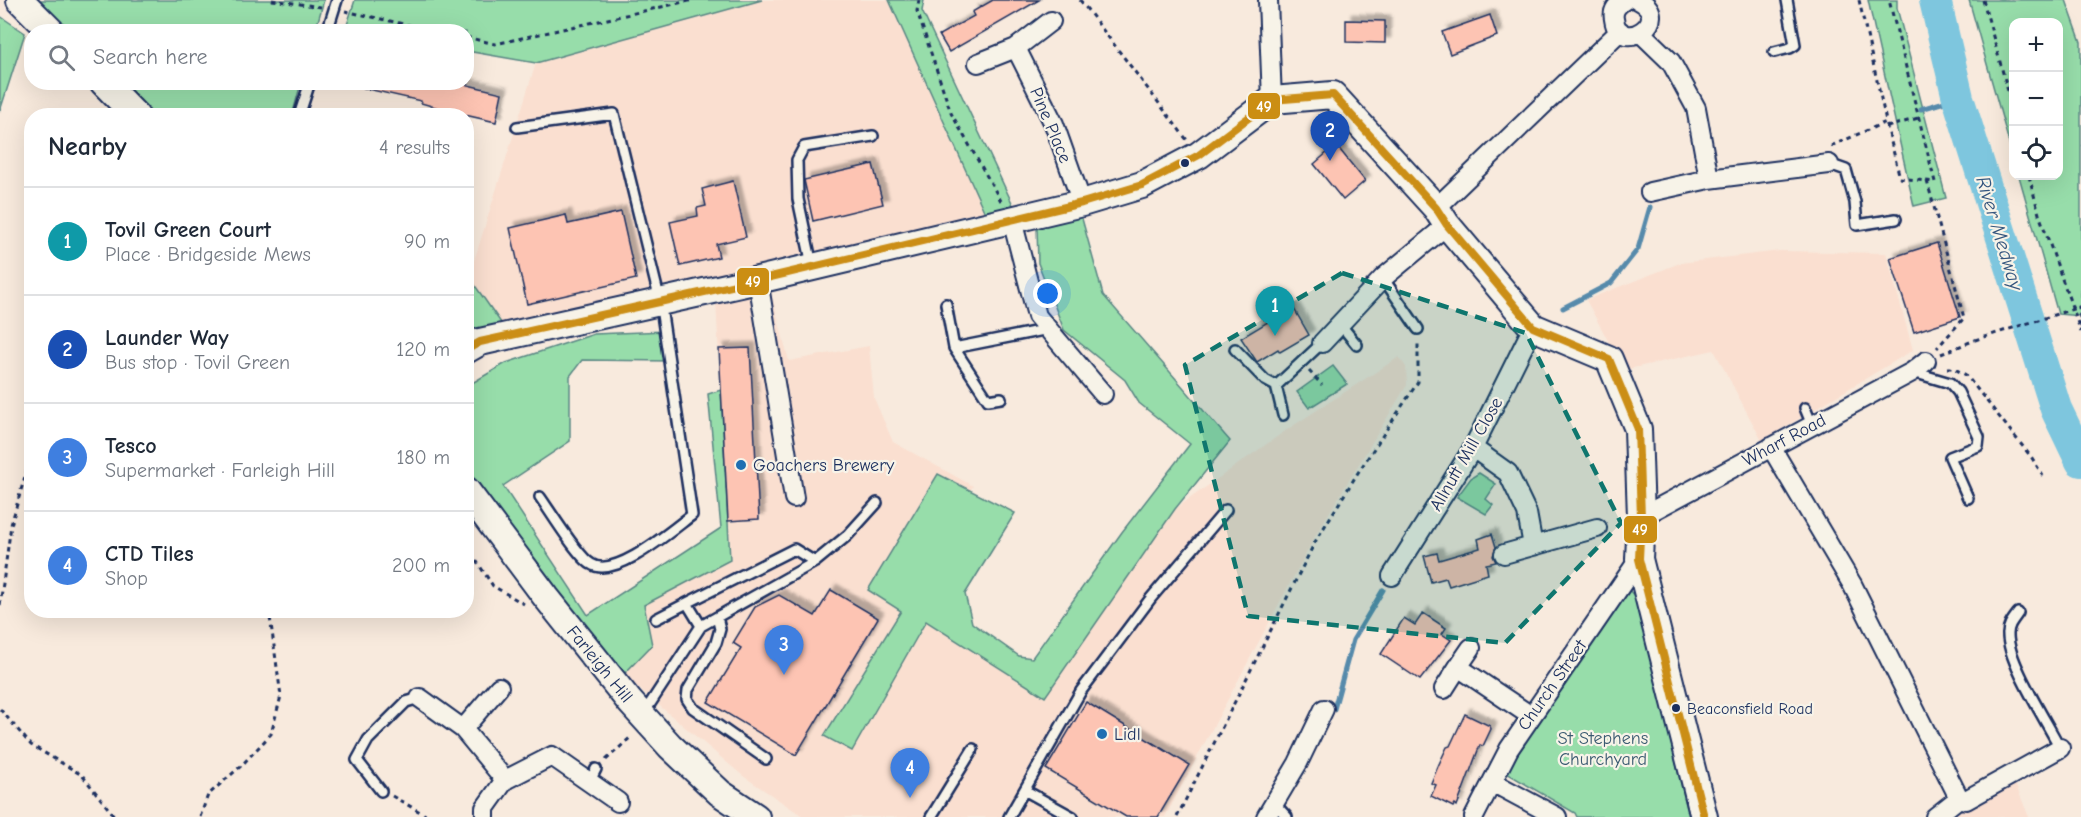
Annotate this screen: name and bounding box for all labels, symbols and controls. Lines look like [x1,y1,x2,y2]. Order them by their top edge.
map controls [2009,18,2063,180]
button: + [2009,18,2063,72]
search box [24,24,474,90]
icon: search [45,41,78,74]
text: Search here [93,44,208,70]
button: − [2009,72,2063,126]
street label: Pine Place [1025,84,1076,166]
line badge: 49 [1247,92,1281,120]
text: 49 [1256,98,1272,116]
pin: 2 [1310,112,1350,161]
button: locate [2009,126,2063,180]
text: Nearby [48,132,127,162]
text: 4 results [379,136,450,159]
unlabelled marker [1179,157,1191,169]
water label: River Medway [1971,173,2028,294]
text: Tovil Green Court [105,217,271,243]
text: 1 [64,230,71,253]
text: 90 m [404,230,450,253]
text: Place · Bridgeside Mews [105,243,311,266]
line badge: 49 [736,267,770,296]
text: 49 [745,273,761,291]
your location [1033,279,1062,308]
pin: 1 [1256,286,1294,336]
text: Launder Way [105,325,229,351]
text: 2 [63,338,72,361]
text: 120 m [396,338,450,361]
text: Bus stop · Tovil Green [105,351,290,374]
street label: Allnutt Mill Close [1425,394,1507,515]
street label: Wharf Road [1739,410,1830,471]
text: Tesco [105,433,157,459]
text: 3 [63,446,72,469]
text: 180 m [396,446,450,469]
place label: Goachers Brewery [753,455,895,476]
marker: Goachers Brewery [734,458,748,472]
text: Supermarket · Farleigh Hill [105,459,335,482]
line badge: 49 [1623,515,1658,544]
text: 49 [1632,521,1648,539]
text: CTD Tiles [105,541,194,567]
text: 4 [63,554,72,577]
text: 200 m [392,554,450,577]
text: Shop [105,567,148,590]
street label: Farleigh Hill [562,622,637,707]
pin: 3 [764,626,804,675]
street label: Church Street [1513,635,1592,735]
place label: Beaconsfield Road [1687,700,1813,718]
marker: Beaconsfield Road [1670,702,1682,714]
place label: Lidl [1114,724,1141,745]
marker: Lidl [1095,727,1109,741]
park label: St Stephens Churchyard [1558,728,1648,770]
pin: 4 [890,748,930,798]

